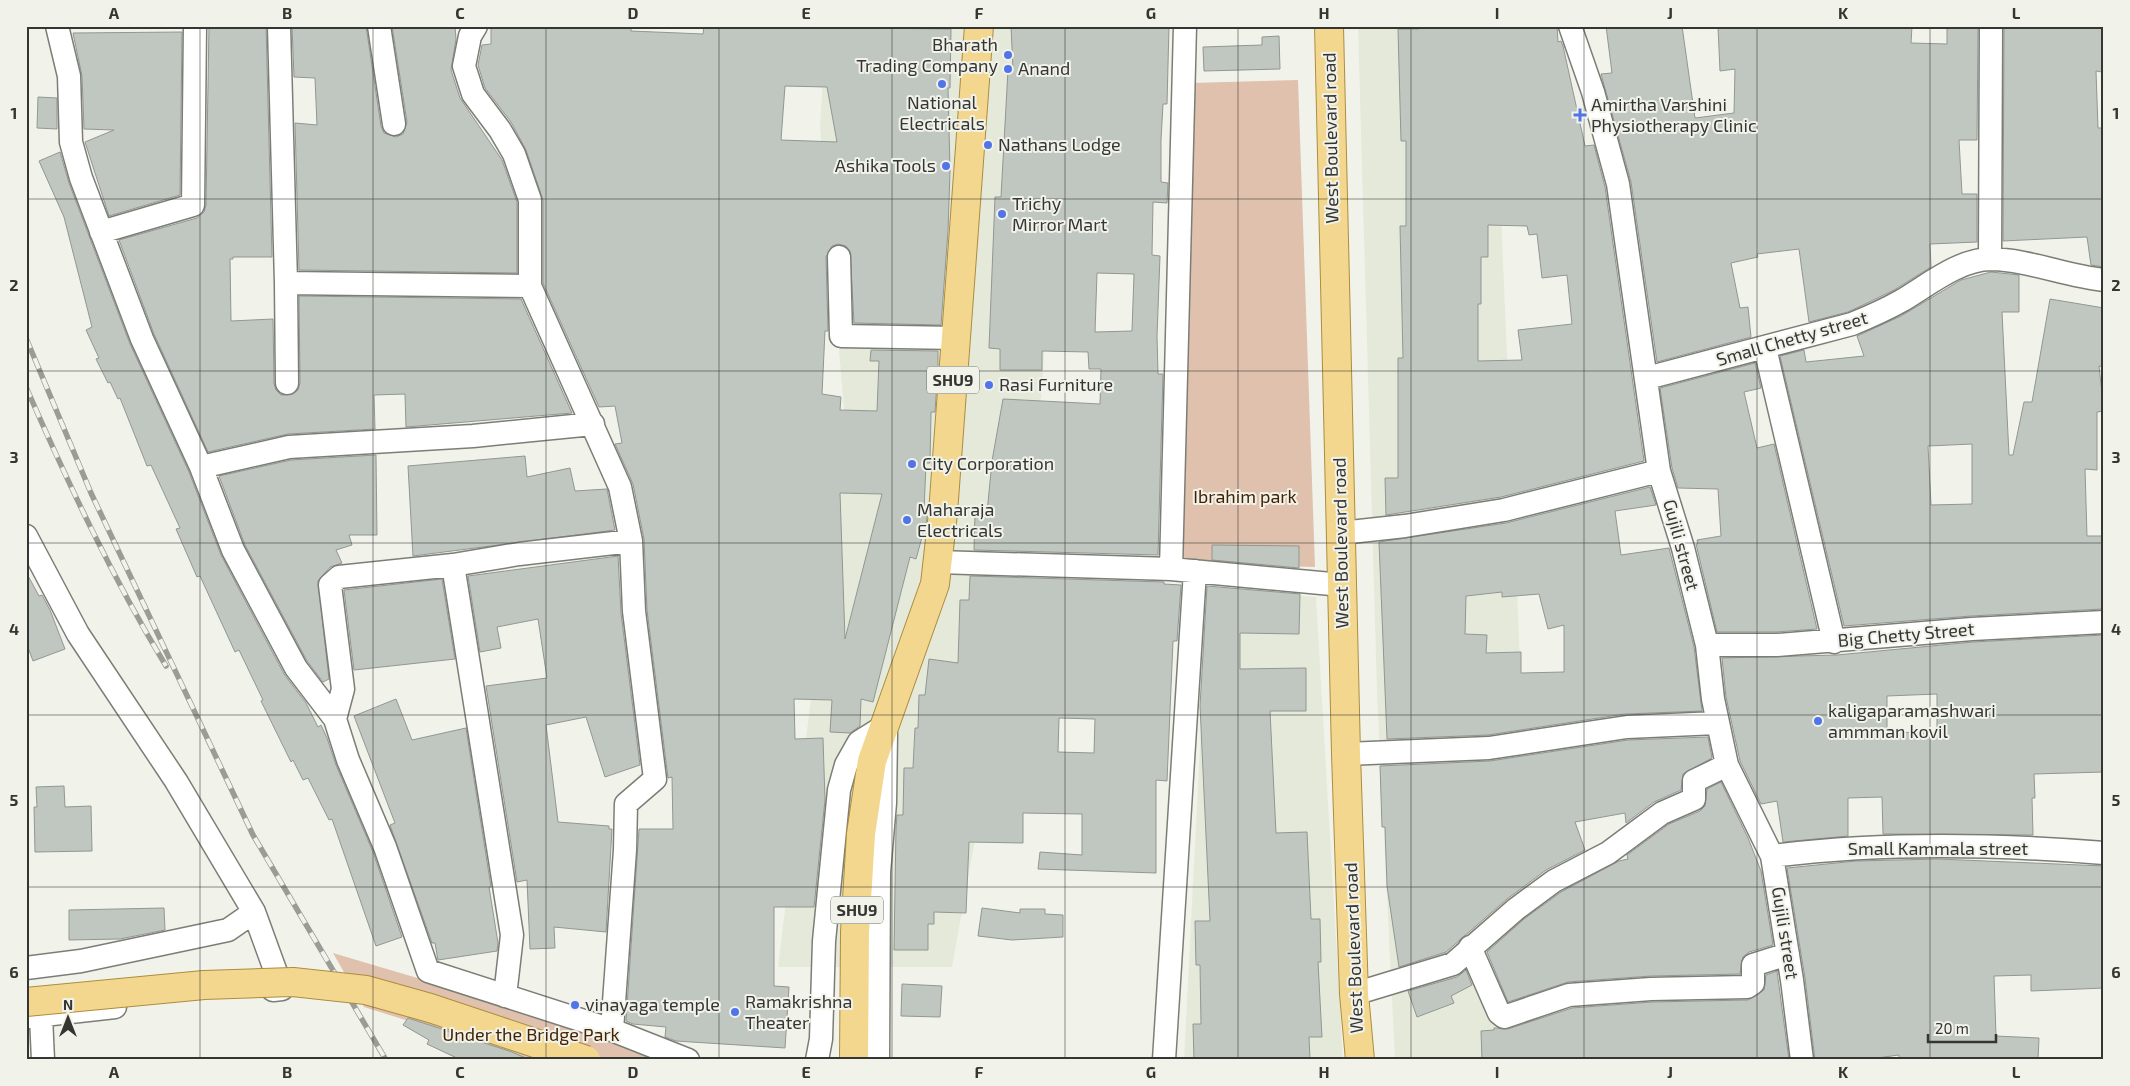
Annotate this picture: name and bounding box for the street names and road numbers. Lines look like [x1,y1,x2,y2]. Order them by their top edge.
street label: West Boulevard road [1318,52,1342,224]
street label: Small Chetty street [1714,306,1870,370]
road number: SHU9 [927,366,979,394]
street label: West Boulevard road [1328,457,1352,629]
street label: Gujili street [1659,497,1705,593]
street label: Big Chetty Street [1837,617,1975,651]
street label: Small Kammala street [1848,837,2028,859]
street label: West Boulevard road [1339,862,1367,1034]
street label: Gujili street [1768,885,1804,981]
road number: SHU9 [831,896,883,924]

